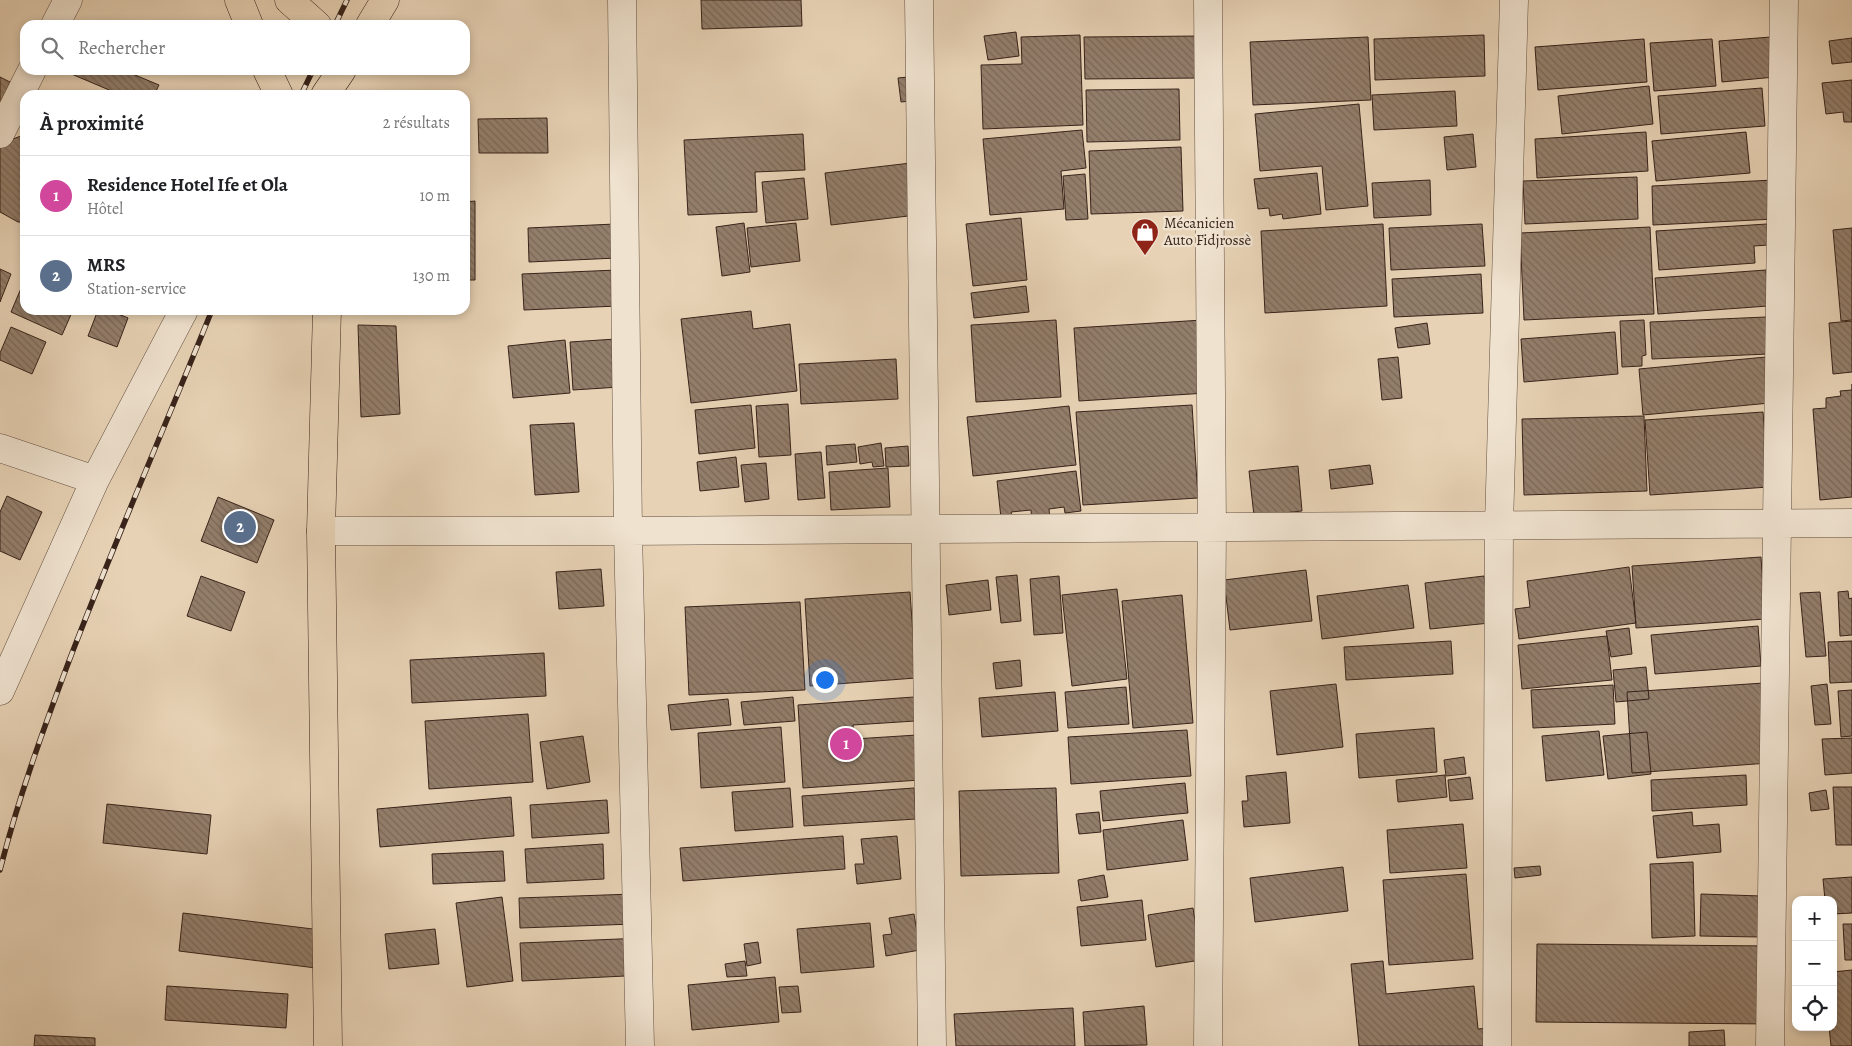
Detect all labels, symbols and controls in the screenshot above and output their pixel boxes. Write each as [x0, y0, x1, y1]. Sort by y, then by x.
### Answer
search box [20, 20, 470, 75]
icon: search [38, 34, 66, 62]
text: Rechercher [78, 35, 165, 61]
text: À proximité [40, 109, 144, 137]
text: 2 résultats [383, 112, 450, 134]
text: Residence Hotel Ife et Ola [87, 172, 288, 198]
text: 1 [53, 185, 59, 207]
text: 10 m [420, 185, 450, 207]
text: Hôtel [87, 198, 123, 220]
place label: Mécanicien Auto Fidjrossè [1163, 213, 1252, 250]
shop icon: Mécanicien Auto Fidjrossè [1130, 217, 1160, 256]
text: MRS [87, 252, 125, 278]
text: 2 [52, 265, 60, 287]
text: 130 m [413, 265, 450, 287]
text: Station-service [87, 278, 186, 300]
pin: 2 [224, 508, 256, 546]
your location [812, 667, 838, 693]
pin: 1 [830, 725, 862, 763]
map controls [1792, 896, 1837, 1031]
button: + [1792, 896, 1837, 941]
button: − [1792, 941, 1837, 986]
button: locate [1792, 986, 1837, 1031]

